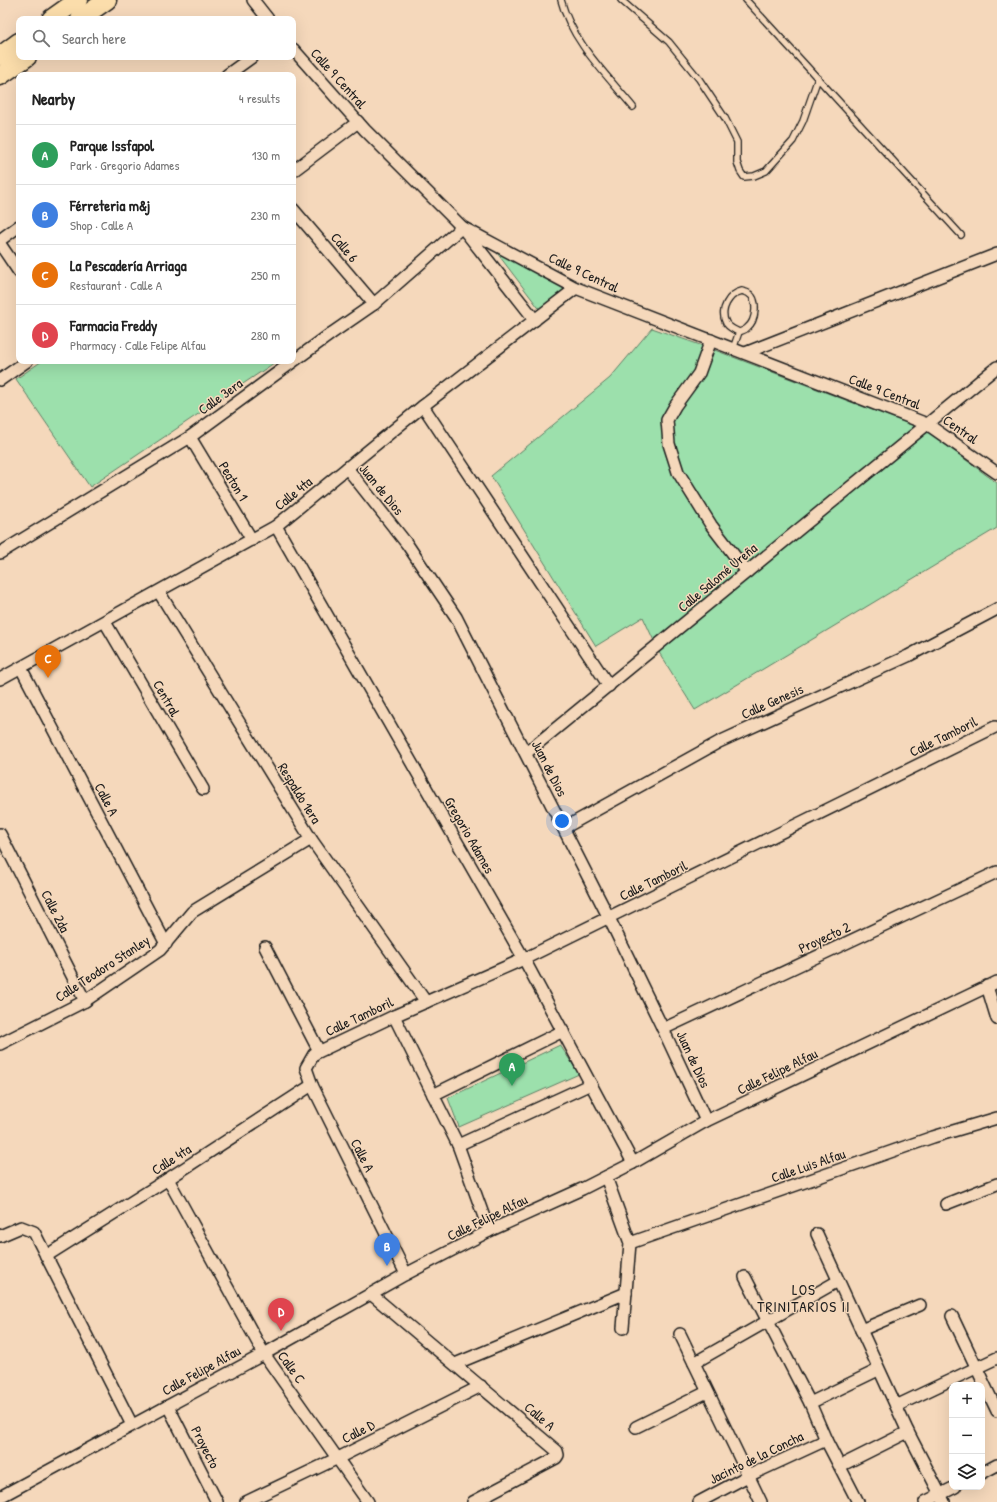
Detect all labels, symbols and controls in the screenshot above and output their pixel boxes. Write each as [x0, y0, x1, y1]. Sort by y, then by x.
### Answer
search box [16, 16, 296, 60]
icon: search [30, 27, 52, 49]
text: Search here [62, 28, 126, 49]
street label: Calle 9 Central [307, 44, 371, 113]
text: Nearby [32, 87, 75, 110]
text: 4 results [239, 89, 280, 107]
text: Parque Issfapol [70, 135, 154, 156]
text: A [42, 146, 48, 164]
text: 130 m [252, 146, 280, 164]
text: Park · Gregorio Adames [70, 156, 179, 174]
text: Férreteria m&j [70, 195, 150, 216]
text: B [42, 206, 48, 224]
text: 230 m [250, 206, 280, 224]
text: Shop · Calle A [70, 216, 133, 234]
street label: Calle 6 [327, 228, 363, 266]
street label: Calle 9 Central [546, 247, 622, 297]
text: La Pescadería Arriaga [70, 255, 187, 276]
text: C [41, 266, 49, 284]
text: 250 m [251, 266, 280, 284]
text: Restaurant · Calle A [70, 276, 162, 294]
text: Farmacia Freddy [70, 315, 157, 336]
text: D [42, 326, 48, 344]
text: 280 m [251, 326, 280, 344]
text: Pharmacy · Calle Felipe Alfau [70, 336, 206, 354]
street label: Calle 9 Central [846, 369, 924, 413]
street label: Calle 3era [194, 373, 247, 419]
street label: Central [940, 410, 983, 448]
street label: Peaton 1 [215, 458, 253, 504]
street label: Juan de Dios [355, 459, 409, 519]
street label: Calle 4ta [270, 472, 316, 514]
street label: Calle Salomé Ureña [673, 538, 761, 616]
pin: C [35, 645, 61, 678]
street label: Central [149, 676, 185, 720]
street label: Calle Genesis [738, 679, 806, 723]
street label: Calle Tamboril [906, 711, 980, 761]
street label: Juan de Dios [528, 737, 572, 799]
street label: Respaldo 1era [273, 759, 326, 828]
street label: Calle A [90, 779, 124, 819]
street label: Gregorio Adames [440, 793, 500, 877]
your location [552, 811, 572, 831]
street label: Calle Tamboril [616, 855, 690, 905]
street label: Calle 2da [37, 886, 75, 936]
street label: Proyecto 2 [795, 917, 854, 958]
street label: Calle Teodoro Stanley [51, 930, 154, 1007]
street label: Calle Tamboril [322, 992, 396, 1040]
street label: Juan de Dios [673, 1027, 715, 1091]
street label: Calle Felipe Alfau [734, 1043, 821, 1100]
pin: A [499, 1053, 525, 1086]
street label: Calle A [347, 1135, 379, 1175]
street label: Calle 4ta [148, 1139, 195, 1179]
street label: Calle Luis Alfau [768, 1143, 848, 1187]
street label: Calle Felipe Alfau [444, 1189, 531, 1246]
pin: B [374, 1233, 400, 1266]
district label: LOS TRINITARIOS II [757, 1279, 851, 1317]
pin: D [268, 1298, 294, 1331]
street label: Calle Felipe Alfau [158, 1340, 245, 1400]
street label: Calle C [274, 1347, 310, 1387]
map controls [949, 1382, 985, 1490]
button: + [949, 1382, 985, 1418]
street label: Calle A [521, 1397, 559, 1435]
street label: Calle D [338, 1415, 378, 1447]
button: − [949, 1418, 985, 1454]
street label: Proyecto [186, 1423, 225, 1472]
street label: Jacinto de la Concha [706, 1426, 807, 1488]
button: layers [949, 1454, 985, 1490]

